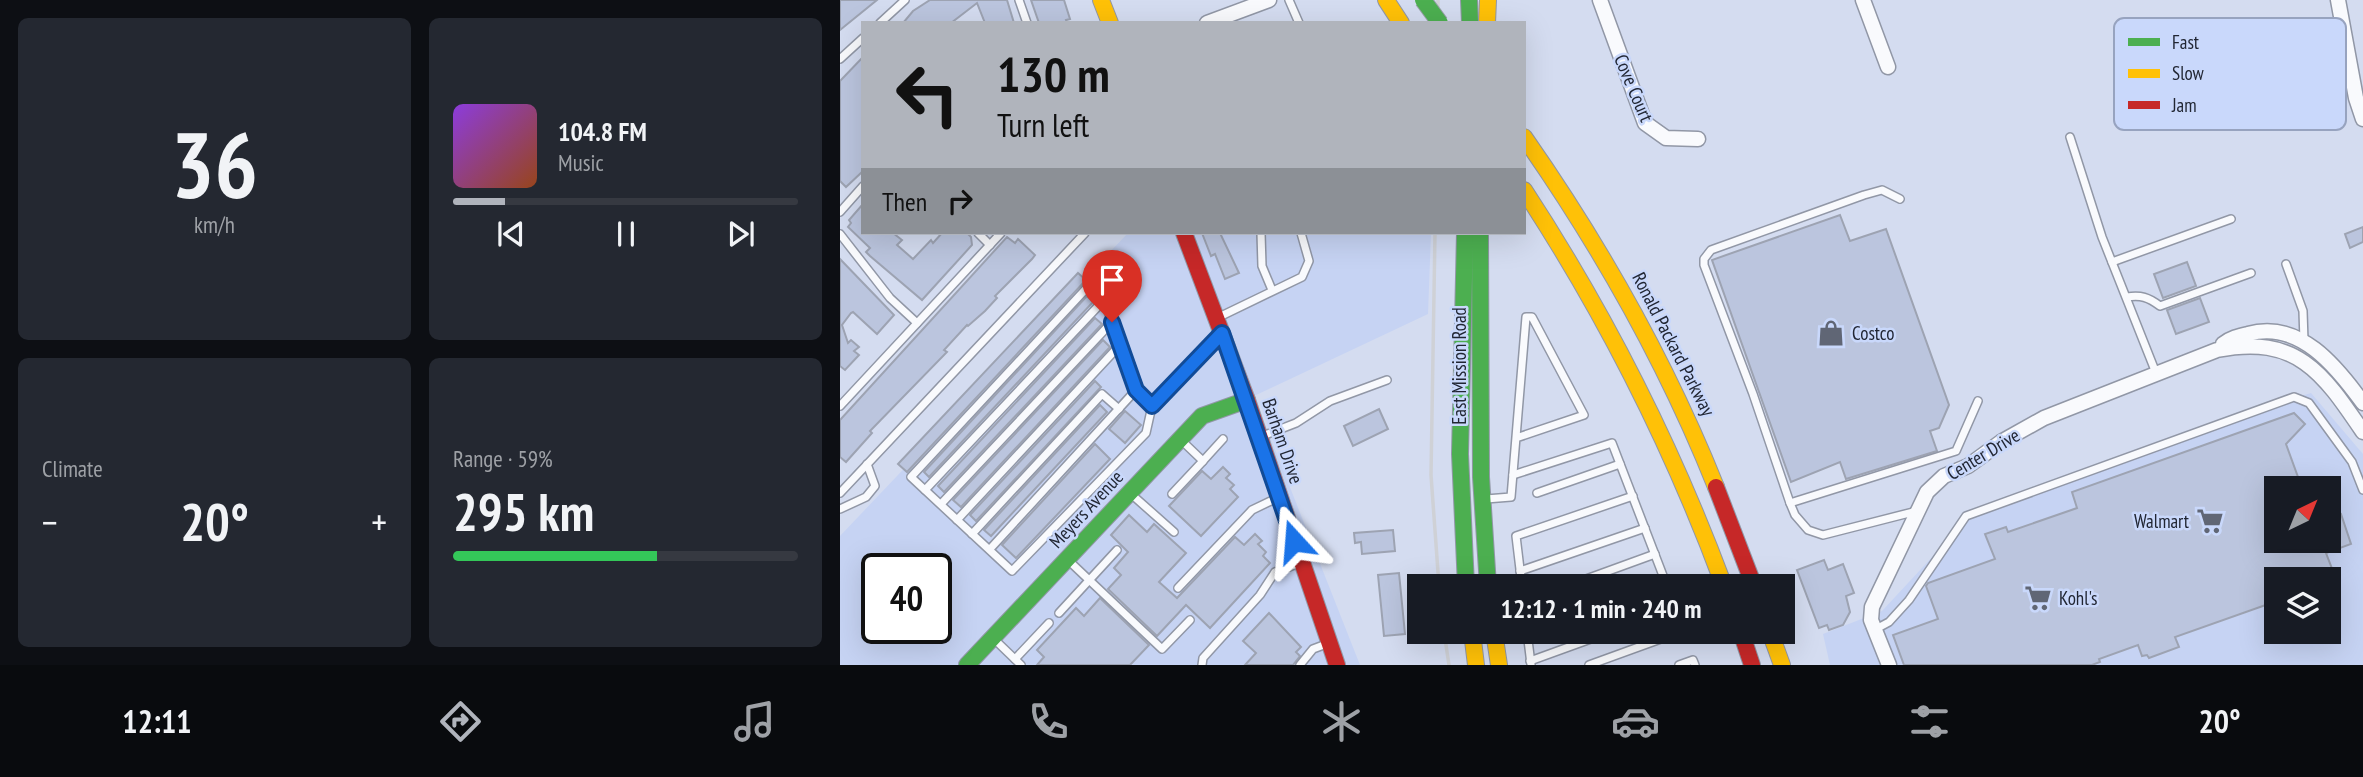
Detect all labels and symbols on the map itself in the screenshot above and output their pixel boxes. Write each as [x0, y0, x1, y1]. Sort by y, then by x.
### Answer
legend [2114, 18, 2346, 130]
text: Fast [2172, 30, 2200, 54]
street label: Cove Court [1609, 51, 1659, 126]
text: Slow [2172, 61, 2205, 85]
text: Jam [2171, 93, 2197, 117]
pin [1082, 250, 1142, 322]
street label: Ronald Packard Parkway [1627, 268, 1721, 421]
street label: East Mission Road [1447, 307, 1471, 425]
shop icon: Costco [1816, 318, 1846, 348]
place label: Costco [1852, 321, 1895, 345]
street label: Barham Drive [1257, 395, 1309, 487]
street label: Center Drive [1942, 423, 2024, 485]
street label: Meyers Avenue [1044, 465, 1128, 553]
north arrow [2264, 476, 2342, 553]
position arrow [1257, 504, 1331, 578]
supermarket icon: Walmart [2195, 506, 2225, 536]
place label: Walmart [2134, 509, 2190, 533]
speed limit sign: 40 [861, 553, 952, 644]
supermarket icon: Kohl's [2023, 583, 2053, 613]
place label: Kohl's [2059, 586, 2098, 610]

